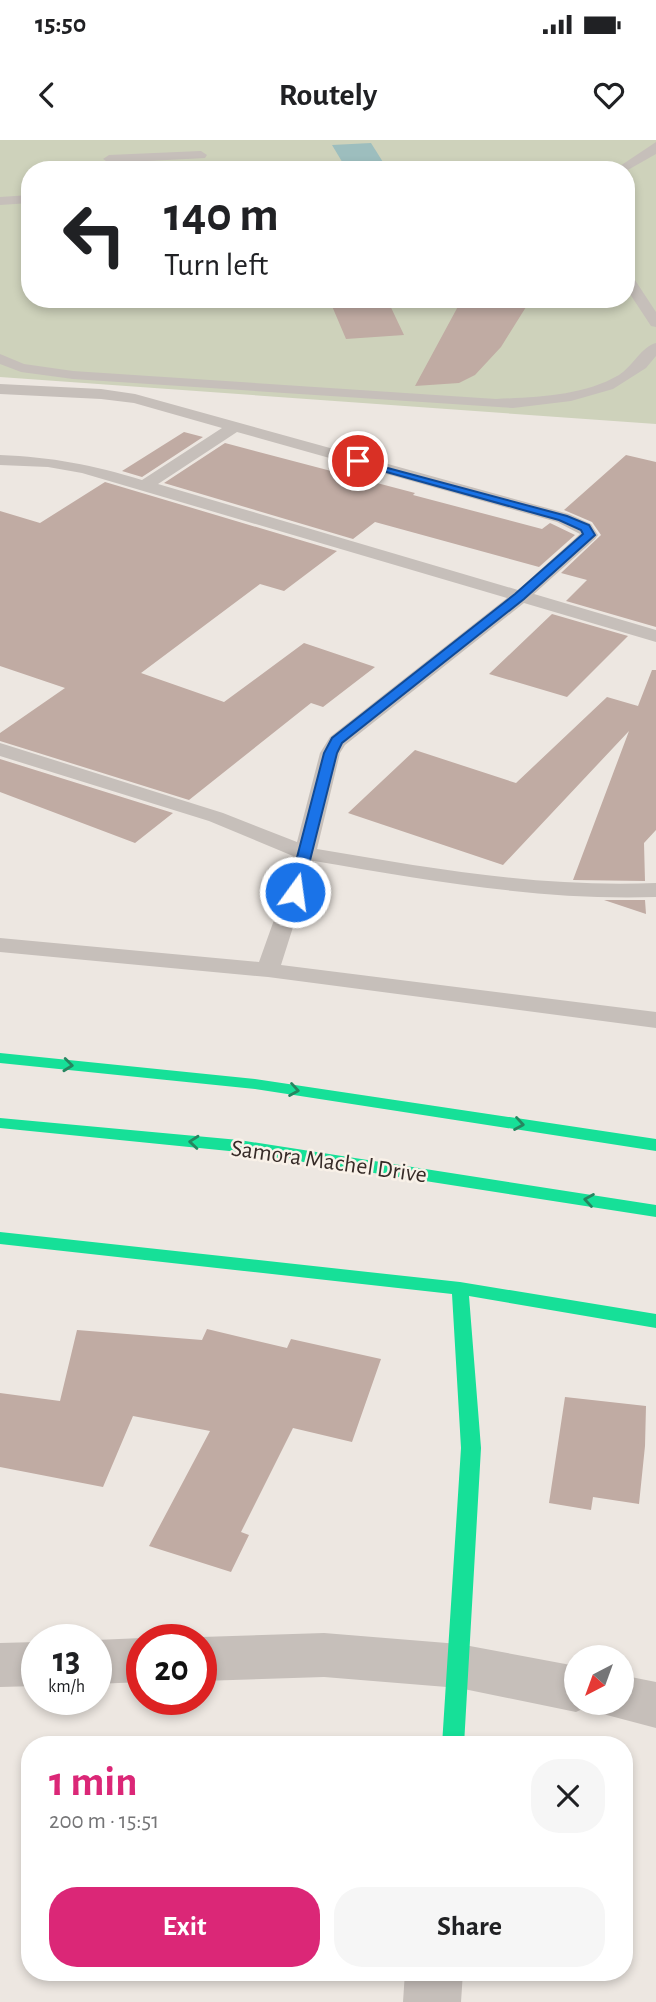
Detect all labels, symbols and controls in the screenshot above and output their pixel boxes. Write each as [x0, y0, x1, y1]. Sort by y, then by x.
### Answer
text: 15:50 [35, 11, 86, 37]
icon: back [28, 76, 66, 114]
icon: heart [590, 76, 628, 114]
text: Routely [279, 79, 377, 111]
icon: left [49, 189, 140, 280]
text: 140 m [164, 191, 279, 240]
text: Turn left [164, 249, 268, 281]
pin [328, 431, 388, 491]
icon: arrive [339, 442, 377, 480]
position arrow [258, 855, 332, 929]
one-way arrow [63, 1057, 74, 1072]
one-way arrow [288, 1082, 300, 1097]
one-way arrow [513, 1116, 525, 1131]
one-way arrow [188, 1135, 199, 1150]
street label: Samora Machel Drive [229, 1136, 428, 1188]
one-way arrow [583, 1193, 594, 1208]
speed limit sign: 20 [126, 1624, 217, 1715]
text: 13 [53, 1643, 80, 1678]
north arrow [564, 1645, 634, 1715]
map controls [564, 1645, 634, 1715]
text: km/h [48, 1678, 85, 1696]
button: close [531, 1759, 605, 1833]
text: 1 min [49, 1761, 138, 1803]
text: 200 m · 15:51 [49, 1810, 159, 1833]
button: Exit [49, 1887, 320, 1967]
button: Share [334, 1887, 605, 1967]

